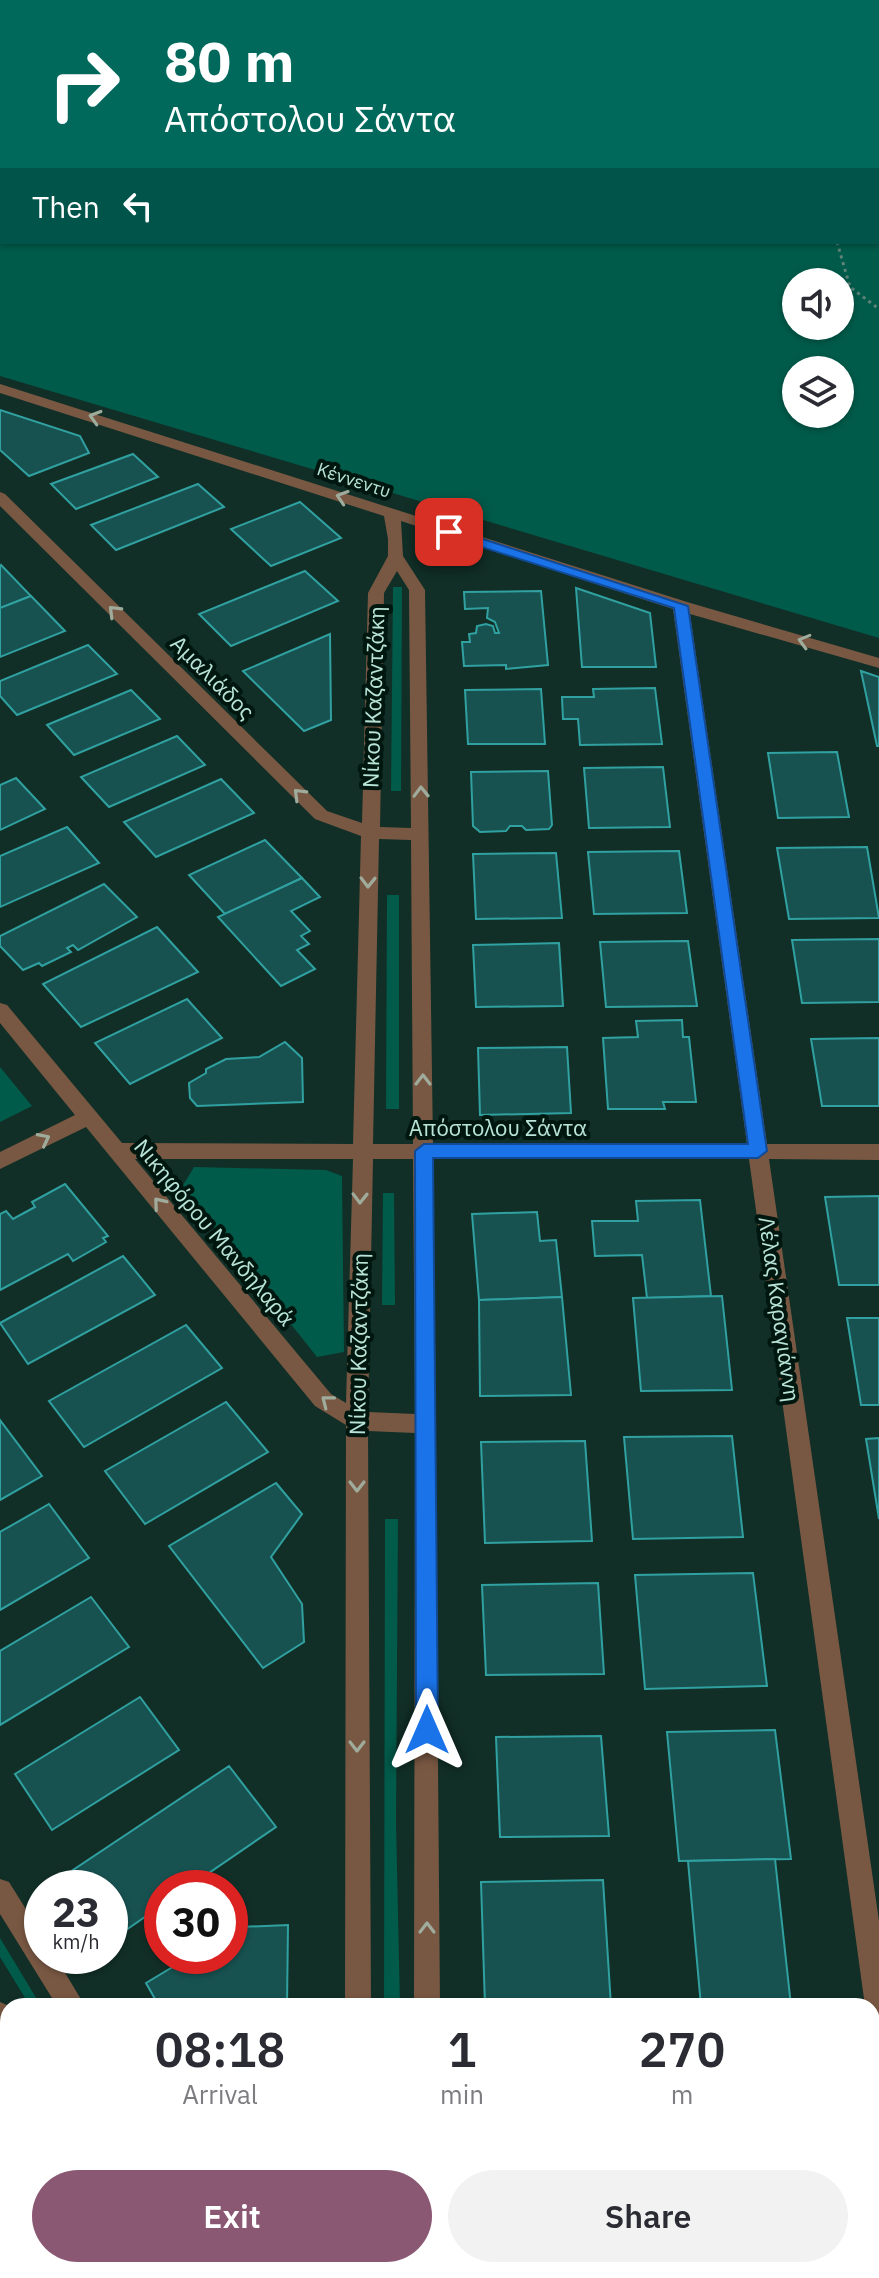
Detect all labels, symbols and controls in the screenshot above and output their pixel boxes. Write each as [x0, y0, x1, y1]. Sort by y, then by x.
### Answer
text: 80 m [164, 25, 294, 97]
icon: right [32, 32, 136, 136]
text: Απόστολου Σάντα [164, 95, 456, 142]
icon: left [116, 184, 160, 228]
text: Then [32, 187, 100, 226]
map controls [782, 268, 854, 428]
button: sound [782, 268, 854, 340]
button: layers [782, 356, 854, 428]
one-way arrow [88, 410, 102, 426]
street label: Κέννεντυ [314, 457, 394, 503]
one-way arrow [336, 491, 350, 507]
pin [415, 498, 483, 566]
icon: arrive [427, 510, 471, 554]
one-way arrow [109, 606, 124, 620]
street label: Νίκου Καζαντζάκη [355, 606, 391, 788]
street label: Αμαλιάδος [165, 629, 261, 725]
one-way arrow [798, 634, 812, 651]
one-way arrow [412, 785, 429, 798]
one-way arrow [294, 788, 308, 803]
one-way arrow [359, 876, 376, 889]
one-way arrow [415, 1073, 432, 1086]
street label: Απόστολου Σάντα [409, 1113, 587, 1142]
street label: Νικηφόρου Μανδηλαρά [128, 1132, 302, 1332]
one-way arrow [36, 1133, 51, 1149]
one-way arrow [352, 1192, 369, 1205]
one-way arrow [155, 1197, 169, 1212]
street label: Λέλας Καραγιάννη [753, 1214, 807, 1404]
street label: Νίκου Καζαντζάκη [342, 1253, 374, 1435]
one-way arrow [322, 1396, 336, 1411]
one-way arrow [348, 1480, 366, 1493]
position arrow [385, 1688, 469, 1772]
one-way arrow [348, 1740, 366, 1753]
speed limit sign: 30 [144, 1870, 248, 1974]
text: 23 [52, 1886, 100, 1938]
one-way arrow [418, 1921, 436, 1934]
text: km/h [52, 1928, 100, 1955]
text: 08:18 [155, 2018, 285, 2080]
text: 1 [448, 2018, 476, 2080]
text: 270 [639, 2018, 725, 2080]
text: Arrival [182, 2077, 258, 2111]
text: min [440, 2077, 484, 2111]
text: m [671, 2077, 693, 2111]
button: Exit [32, 2170, 432, 2262]
button: Share [448, 2170, 848, 2262]

